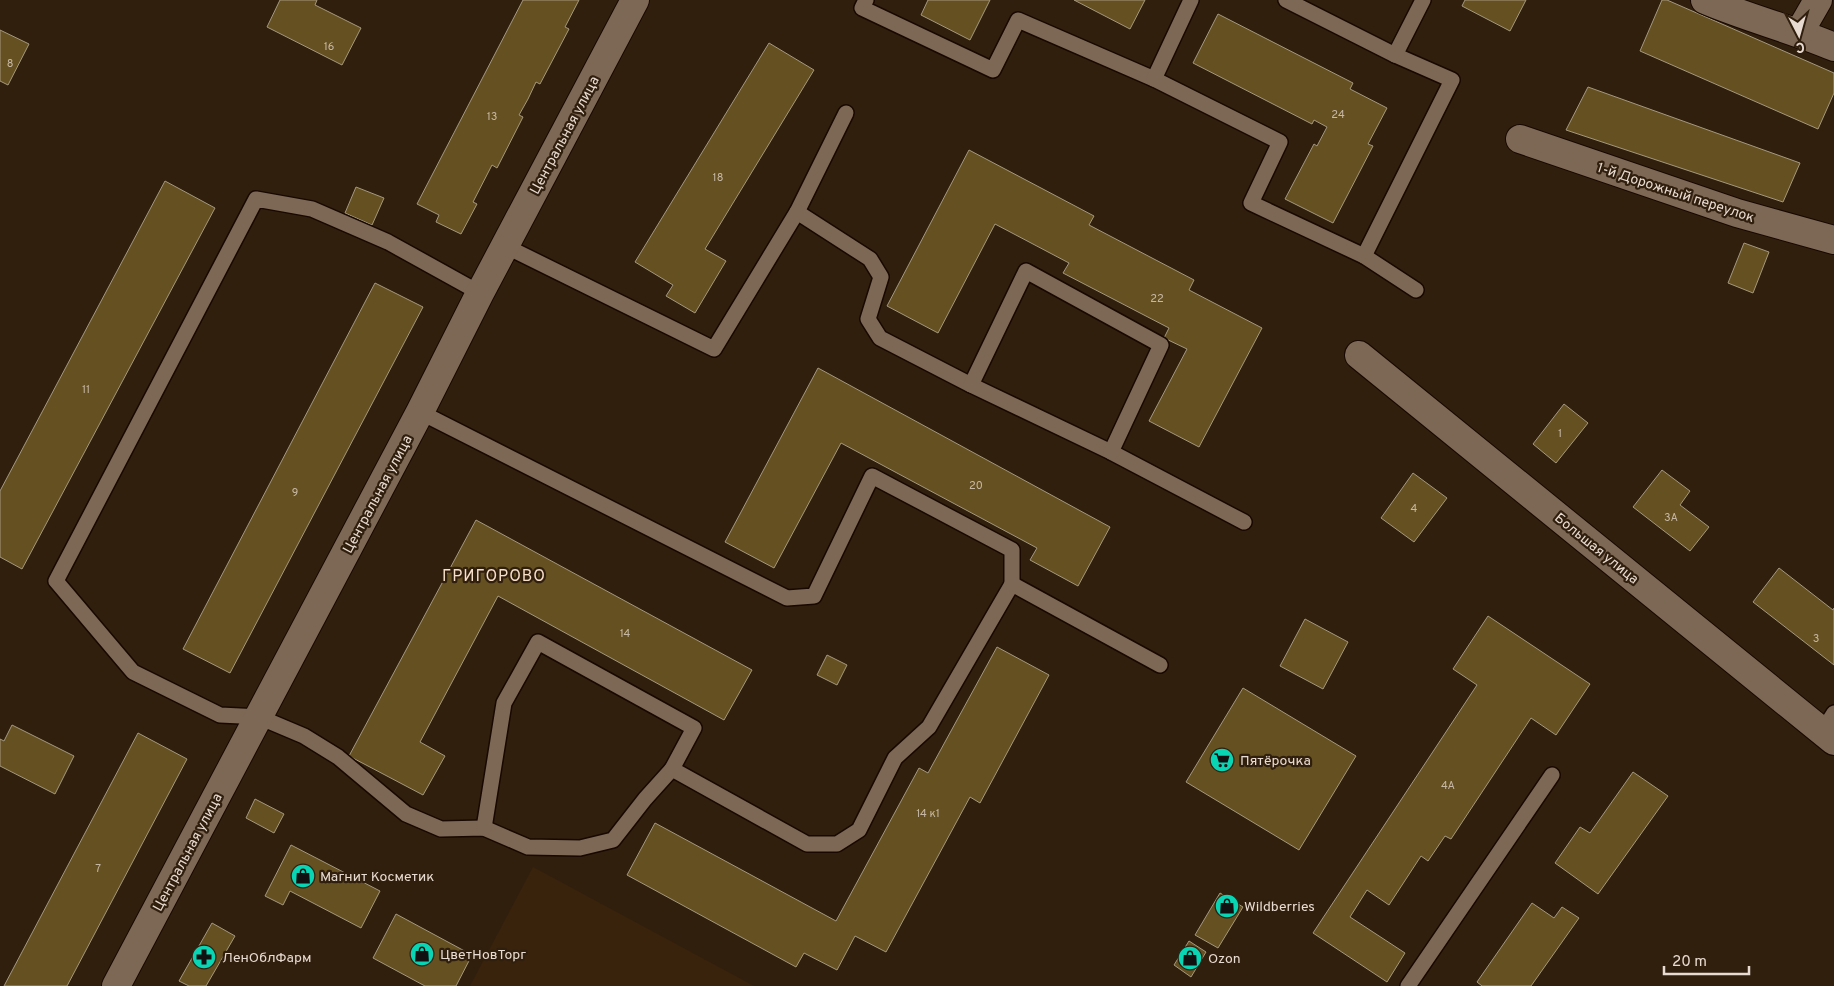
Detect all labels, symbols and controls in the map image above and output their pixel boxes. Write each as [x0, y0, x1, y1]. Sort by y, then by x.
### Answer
north arrow [1774, 10, 1824, 60]
text: С [1795, 38, 1806, 55]
house number: 16 [324, 40, 334, 54]
house number: 8 [7, 57, 13, 71]
street label: Центральная улица [527, 74, 604, 198]
house number: 24 [1331, 108, 1345, 122]
house number: 13 [487, 110, 497, 124]
street label: 1-й Дорожный переулок [1595, 160, 1756, 227]
house number: 18 [713, 171, 723, 185]
house number: 22 [1150, 292, 1164, 306]
house number: 11 [82, 383, 90, 397]
house number: 1 [1558, 427, 1562, 441]
street label: Центральная улица [340, 433, 417, 557]
house number: 20 [969, 479, 983, 493]
house number: 9 [292, 486, 298, 500]
house number: 4 [1411, 502, 1418, 516]
street label: Большая улица [1551, 510, 1642, 588]
house number: 3А [1664, 511, 1678, 525]
district label: ГРИГОРОВО [442, 567, 546, 587]
house number: 14 [620, 627, 631, 641]
house number: 3 [1813, 632, 1819, 646]
supermarket icon: Пятёрочка [1209, 747, 1235, 773]
place label: Пятёрочка [1240, 753, 1311, 770]
house number: 4А [1441, 779, 1455, 793]
street label: Центральная улица [150, 791, 227, 915]
house number: 14 к1 [916, 807, 940, 821]
house number: 7 [95, 862, 101, 876]
shop icon: Магнит Косметик [290, 863, 316, 889]
place label: Магнит Косметик [320, 869, 434, 886]
shop icon: Wildberries [1214, 893, 1240, 919]
place label: Wildberries [1244, 899, 1315, 916]
shop icon: ЦветНовТорг [409, 941, 435, 967]
pharmacy icon: ЛенОблФарм [191, 944, 217, 970]
scale bar [1664, 944, 1749, 976]
shop icon: Ozon [1177, 945, 1203, 971]
place label: ЦветНовТорг [440, 947, 526, 964]
place label: ЛенОблФарм [222, 950, 311, 967]
place label: Ozon [1208, 951, 1241, 968]
text: 20 m [1672, 953, 1707, 972]

